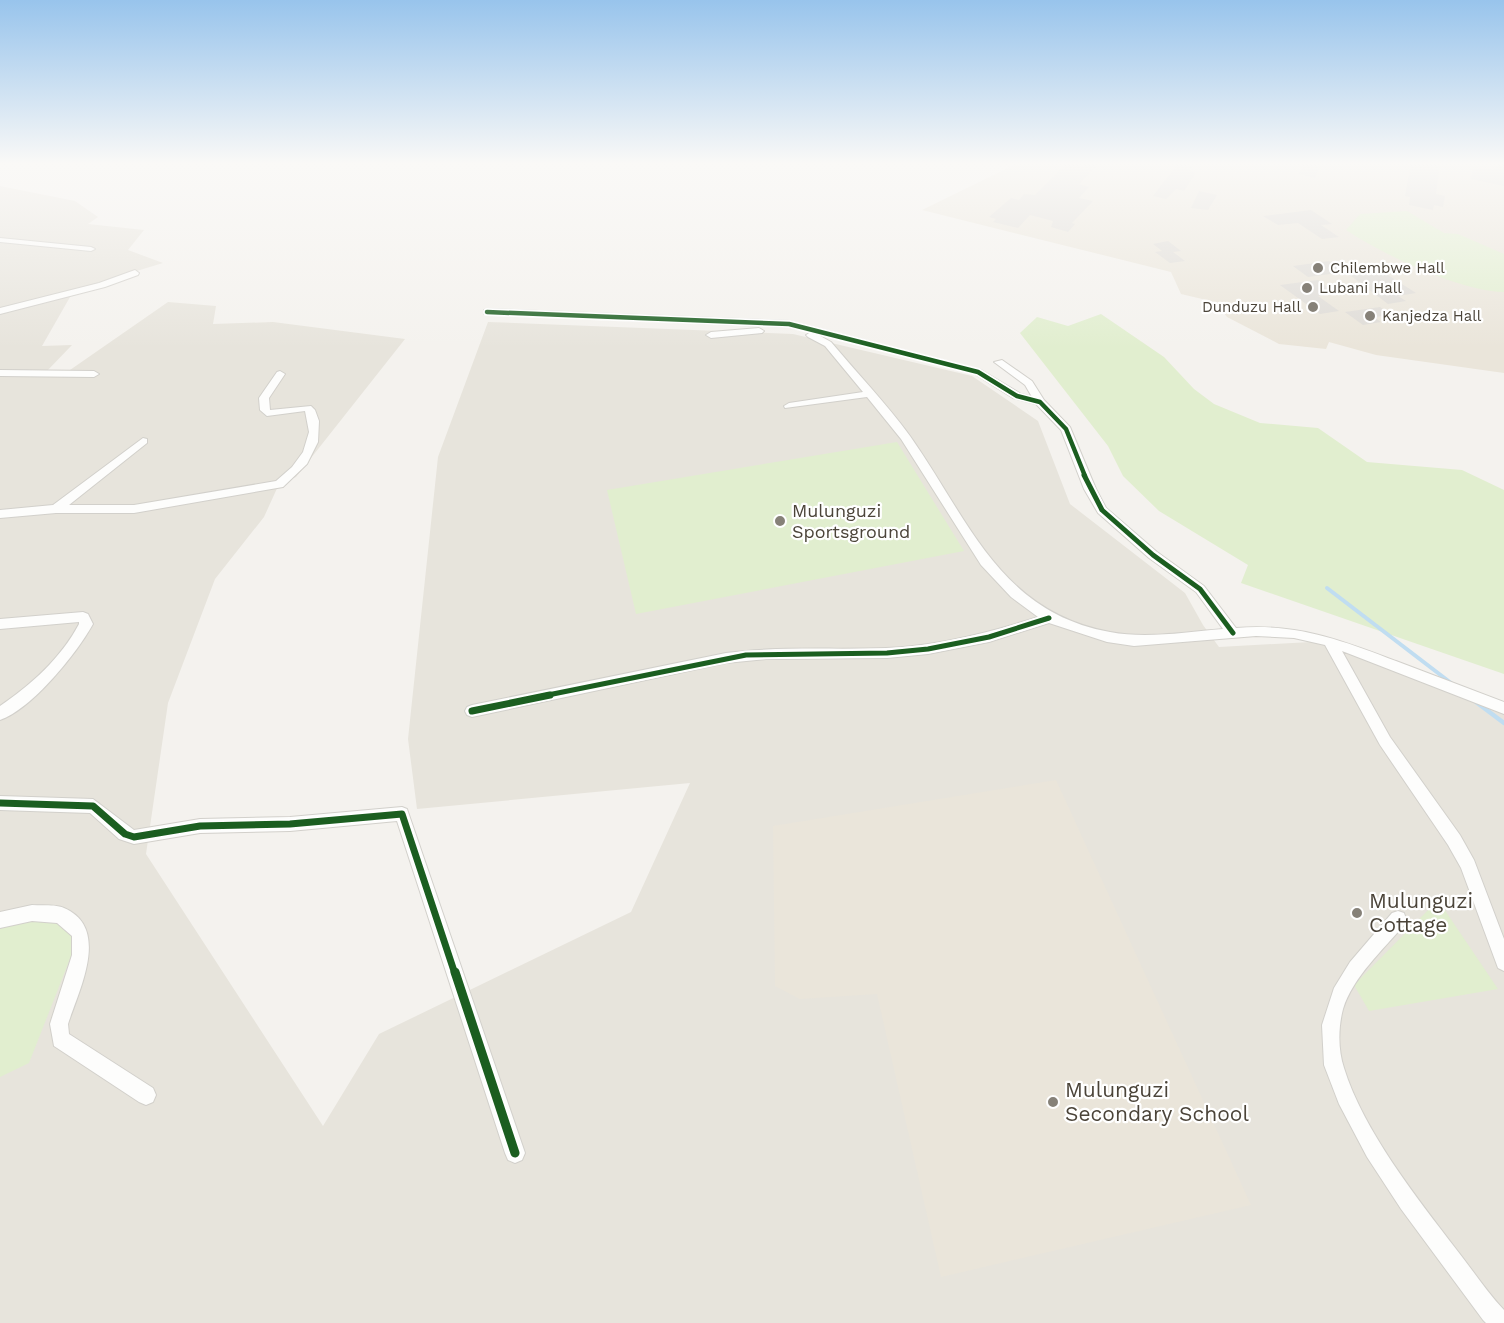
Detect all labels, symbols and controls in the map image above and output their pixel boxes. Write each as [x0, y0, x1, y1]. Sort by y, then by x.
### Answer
place label: Chilembwe Hall [1330, 259, 1445, 277]
marker: Chilembwe Hall [1311, 261, 1325, 275]
place label: Lubani Hall [1319, 279, 1402, 297]
marker: Lubani Hall [1300, 281, 1314, 295]
place label: Dunduzu Hall [1202, 298, 1301, 316]
marker: Dunduzu Hall [1306, 300, 1320, 314]
place label: Kanjedza Hall [1382, 307, 1482, 325]
marker: Kanjedza Hall [1363, 309, 1377, 323]
place label: Mulunguzi Sportsground [792, 500, 910, 542]
marker: Mulunguzi Sportsground [773, 514, 787, 528]
place label: Mulunguzi Cottage [1369, 888, 1473, 937]
marker: Mulunguzi Cottage [1350, 906, 1364, 920]
place label: Mulunguzi Secondary School [1065, 1077, 1249, 1126]
marker: Mulunguzi Secondary School [1046, 1095, 1060, 1109]

